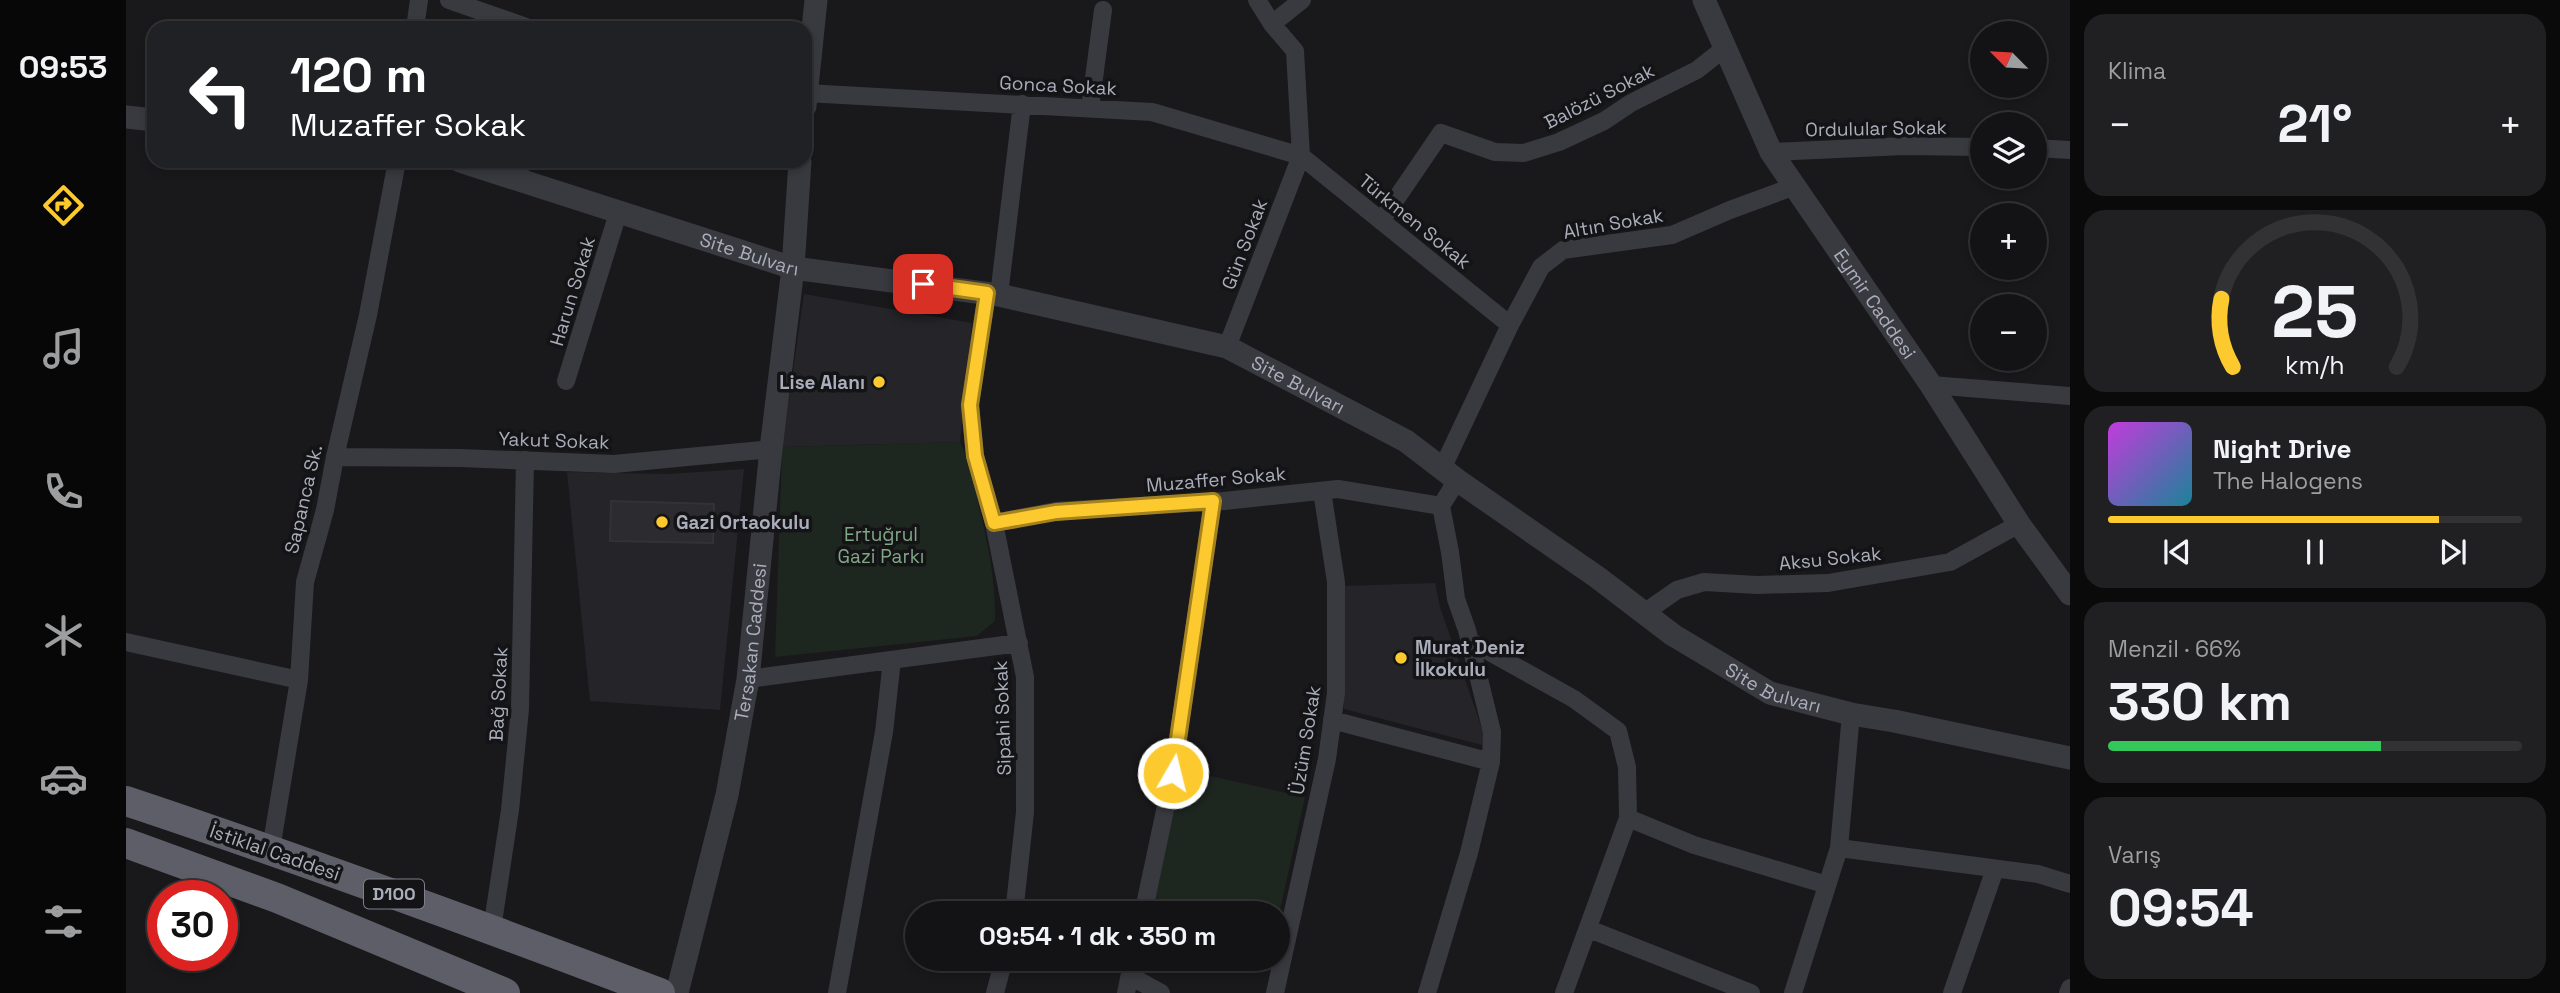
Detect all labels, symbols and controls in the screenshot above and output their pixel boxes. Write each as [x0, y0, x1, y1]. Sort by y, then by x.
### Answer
north arrow [1970, 21, 2048, 98]
map controls [1970, 21, 2047, 371]
text: 120 m [290, 44, 427, 106]
text: 09:53 [19, 47, 107, 87]
icon: left [175, 49, 266, 140]
text: Klima [2108, 56, 2166, 86]
street label: Balözü Sokak [1540, 58, 1659, 135]
street label: Gonca Sokak [999, 70, 1117, 101]
text: 21° [2278, 91, 2352, 157]
text: − [2108, 101, 2132, 149]
text: + [2498, 101, 2522, 149]
text: Muzaffer Sokak [290, 105, 526, 145]
button: layers [1970, 112, 2047, 189]
street label: Ordulular Sokak [1805, 115, 1947, 142]
street label: Türkmen Sokak [1353, 168, 1476, 274]
icon: directions [39, 181, 88, 230]
street label: Gün Sokak [1216, 195, 1273, 293]
street label: Altın Sokak [1561, 202, 1665, 245]
button: + [1970, 203, 2047, 280]
street label: Site Bulvarı [697, 227, 800, 282]
street label: Harun Sokak [544, 233, 601, 349]
street label: Eymir Caddesi [1828, 244, 1921, 364]
pin [893, 254, 953, 314]
icon: arrive [904, 265, 942, 303]
text: 25 [2272, 265, 2358, 358]
button: − [1970, 294, 2047, 371]
icon: music [39, 324, 88, 373]
text: km/h [2285, 349, 2345, 381]
street label: Site Bulvarı [1247, 350, 1349, 420]
place label: Lise Alanı [779, 370, 865, 395]
marker: Lise Alanı [871, 374, 887, 390]
street label: Yakut Sokak [498, 426, 610, 455]
text: Night Drive [2213, 432, 2351, 466]
street label: Sapanca Sk. [279, 442, 328, 556]
street label: Muzaffer Sokak [1145, 461, 1287, 498]
text: The Halogens [2213, 466, 2363, 496]
icon: phone [39, 467, 88, 516]
place label: Gazi Ortaokulu [676, 510, 810, 535]
marker: Gazi Ortaokulu [654, 514, 670, 530]
park label: Ertuğrul Gazi Parkı [837, 522, 925, 569]
icon: previous [2158, 533, 2196, 571]
icon: pause [2296, 533, 2334, 571]
icon: next [2434, 533, 2472, 571]
street label: Aksu Sokak [1778, 541, 1883, 576]
street label: Tersakan Caddesi [729, 562, 773, 723]
icon: climate [39, 611, 88, 660]
text: Menzil · 66% [2108, 634, 2241, 664]
place label: Murat Deniz İlkokulu [1415, 635, 1525, 682]
street label: Bağ Sokak [484, 646, 513, 742]
marker: Murat Deniz İlkokulu [1393, 650, 1409, 666]
street label: Site Bulvarı [1720, 657, 1824, 719]
street label: Sipahi Sokak [988, 660, 1017, 776]
text: 330 km [2108, 669, 2292, 735]
street label: Üzüm Sokak [1285, 684, 1326, 796]
position arrow [1136, 736, 1210, 810]
icon: car [39, 754, 88, 803]
street label: İstiklal Caddesi [206, 818, 343, 886]
text: Varış [2108, 840, 2161, 870]
text: 09:54 [2108, 875, 2254, 941]
speed limit sign: 30 [147, 880, 238, 971]
road number: D100 [364, 880, 424, 908]
icon: filters [39, 897, 88, 946]
text: 09:54 · 1 dk · 350 m [979, 919, 1216, 953]

